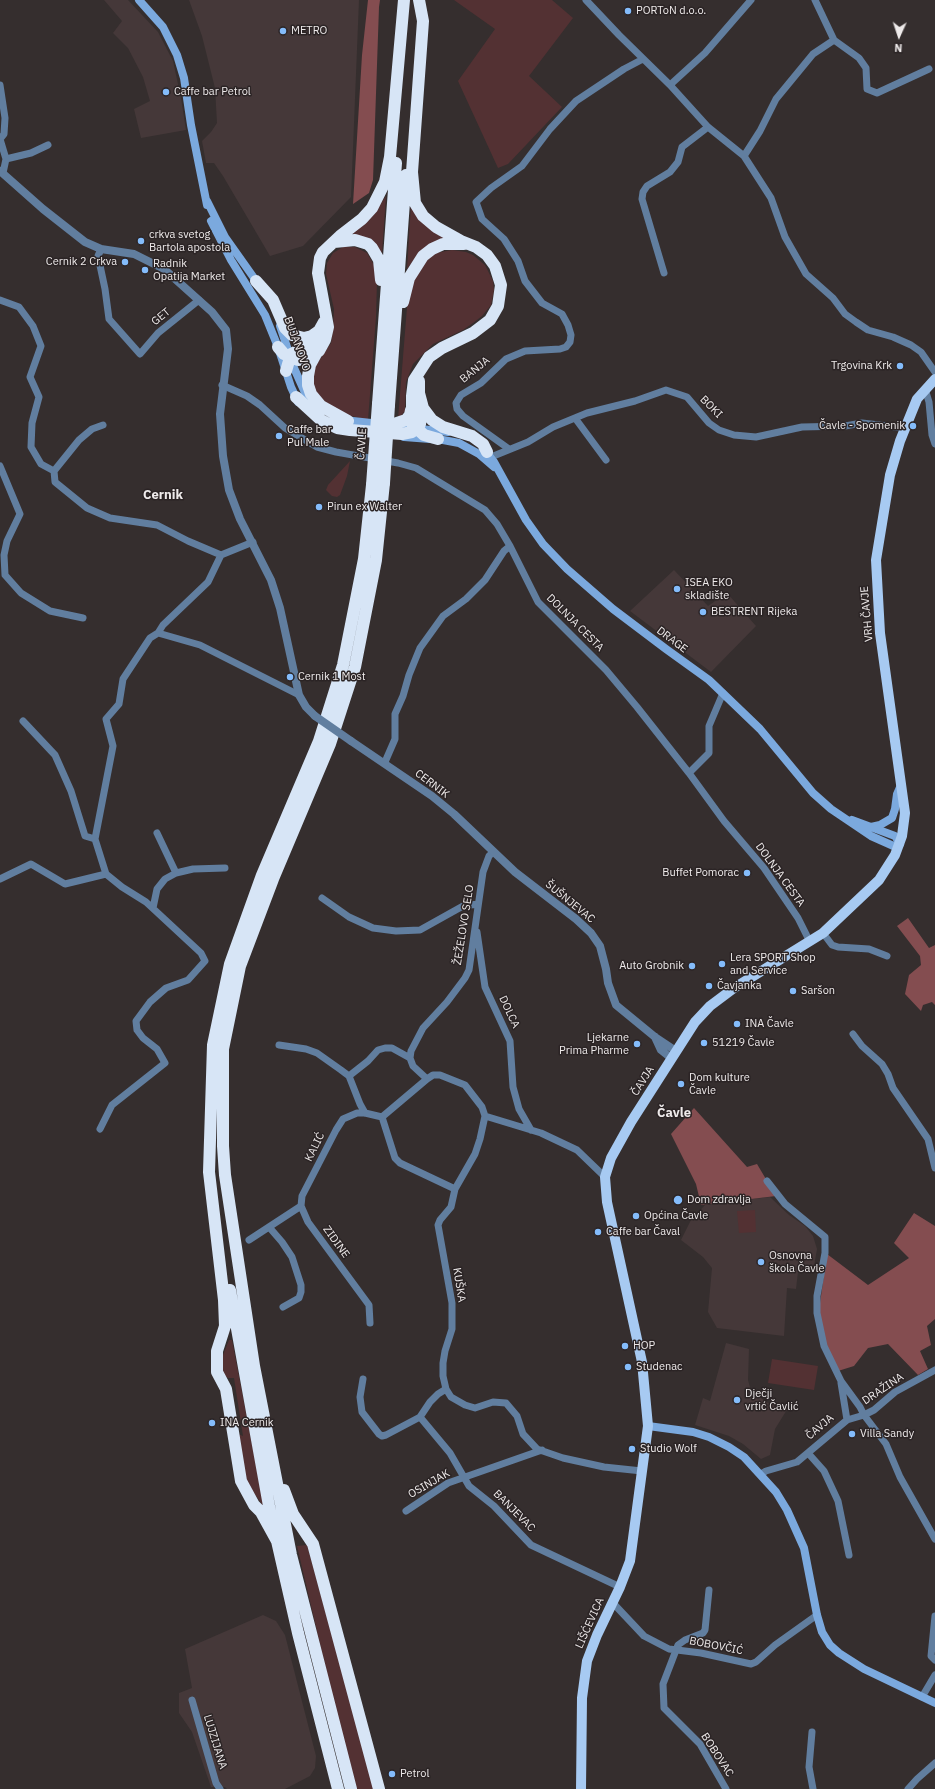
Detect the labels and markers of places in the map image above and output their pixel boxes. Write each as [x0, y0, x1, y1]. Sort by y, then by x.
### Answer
place label: PORToN d.o.o. [636, 4, 706, 18]
marker: PORToN d.o.o. [623, 6, 633, 16]
place label: METRO [291, 24, 327, 38]
marker: METRO [278, 26, 288, 36]
place label: Caffe bar Petrol [174, 85, 251, 99]
marker: Caffe bar Petrol [161, 87, 171, 97]
place label: crkva svetog Bartola apostola [149, 228, 230, 254]
marker: crkva svetog Bartola apostola [136, 236, 146, 246]
place label: Cernik 2 Crkva [46, 255, 117, 269]
marker: Cernik 2 Crkva [120, 257, 130, 267]
place label: Radnik Opatija Market [153, 257, 225, 283]
marker: Radnik Opatija Market [140, 265, 150, 275]
place label: Trgovina Krk [831, 359, 892, 373]
marker: Trgovina Krk [895, 361, 905, 371]
place label: Čavle - Spomenik [819, 419, 905, 433]
marker: Čavle - Spomenik [908, 421, 918, 431]
place label: Caffe bar Pul Male [287, 423, 332, 449]
marker: Caffe bar Pul Male [274, 431, 284, 441]
place label: Pirun ex Walter [327, 500, 402, 514]
marker: Pirun ex Walter [314, 502, 324, 512]
place label: ISEA EKO skladište [685, 576, 733, 602]
marker: ISEA EKO skladište [672, 584, 682, 594]
place label: BESTRENT Rijeka [711, 605, 797, 619]
marker: BESTRENT Rijeka [698, 607, 708, 617]
place label: Cernik 1 Most [298, 670, 366, 684]
marker: Cernik 1 Most [285, 672, 295, 682]
place label: Buffet Pomorac [662, 866, 739, 880]
marker: Buffet Pomorac [742, 868, 752, 878]
place label: Lera SPORT Shop and Service [730, 951, 816, 977]
place label: Auto Grobnik [619, 959, 684, 973]
marker: Lera SPORT Shop and Service [717, 959, 727, 969]
marker: Auto Grobnik [687, 961, 697, 971]
place label: Čavjanka [717, 979, 762, 993]
marker: Čavjanka [704, 981, 714, 991]
place label: Saršon [801, 984, 835, 998]
marker: Saršon [788, 986, 798, 996]
place label: INA Čavle [745, 1017, 794, 1031]
marker: INA Čavle [732, 1019, 742, 1029]
place label: Ljekarne Prima Pharme [559, 1031, 629, 1057]
place label: 51219 Čavle [712, 1036, 775, 1050]
marker: 51219 Čavle [699, 1038, 709, 1048]
marker: Ljekarne Prima Pharme [632, 1039, 642, 1049]
place label: Dom kulture Čavle [689, 1071, 750, 1097]
marker: Dom kulture Čavle [676, 1079, 686, 1089]
place label: Dom zdravlja [687, 1193, 751, 1207]
marker: Dom zdravlja [672, 1194, 684, 1206]
place label: Općina Čavle [644, 1209, 708, 1223]
marker: Općina Čavle [631, 1211, 641, 1221]
place label: Caffe bar Čaval [606, 1225, 680, 1239]
marker: Caffe bar Čaval [593, 1227, 603, 1237]
place label: Osnovna škola Čavle [769, 1249, 825, 1275]
marker: Osnovna škola Čavle [756, 1257, 766, 1267]
place label: HOP [633, 1339, 655, 1353]
marker: HOP [620, 1341, 630, 1351]
place label: Studenac [636, 1360, 683, 1374]
marker: Studenac [623, 1362, 633, 1372]
place label: Dječji vrtić Čavlić [745, 1387, 799, 1413]
marker: Dječji vrtić Čavlić [732, 1395, 742, 1405]
place label: INA Cernik [220, 1416, 274, 1430]
marker: INA Cernik [207, 1418, 217, 1428]
place label: Villa Sandy [860, 1427, 914, 1441]
marker: Villa Sandy [847, 1429, 857, 1439]
place label: Studio Wolf [640, 1442, 697, 1456]
marker: Studio Wolf [627, 1444, 637, 1454]
place label: Petrol [400, 1767, 429, 1781]
marker: Petrol [387, 1769, 397, 1779]

